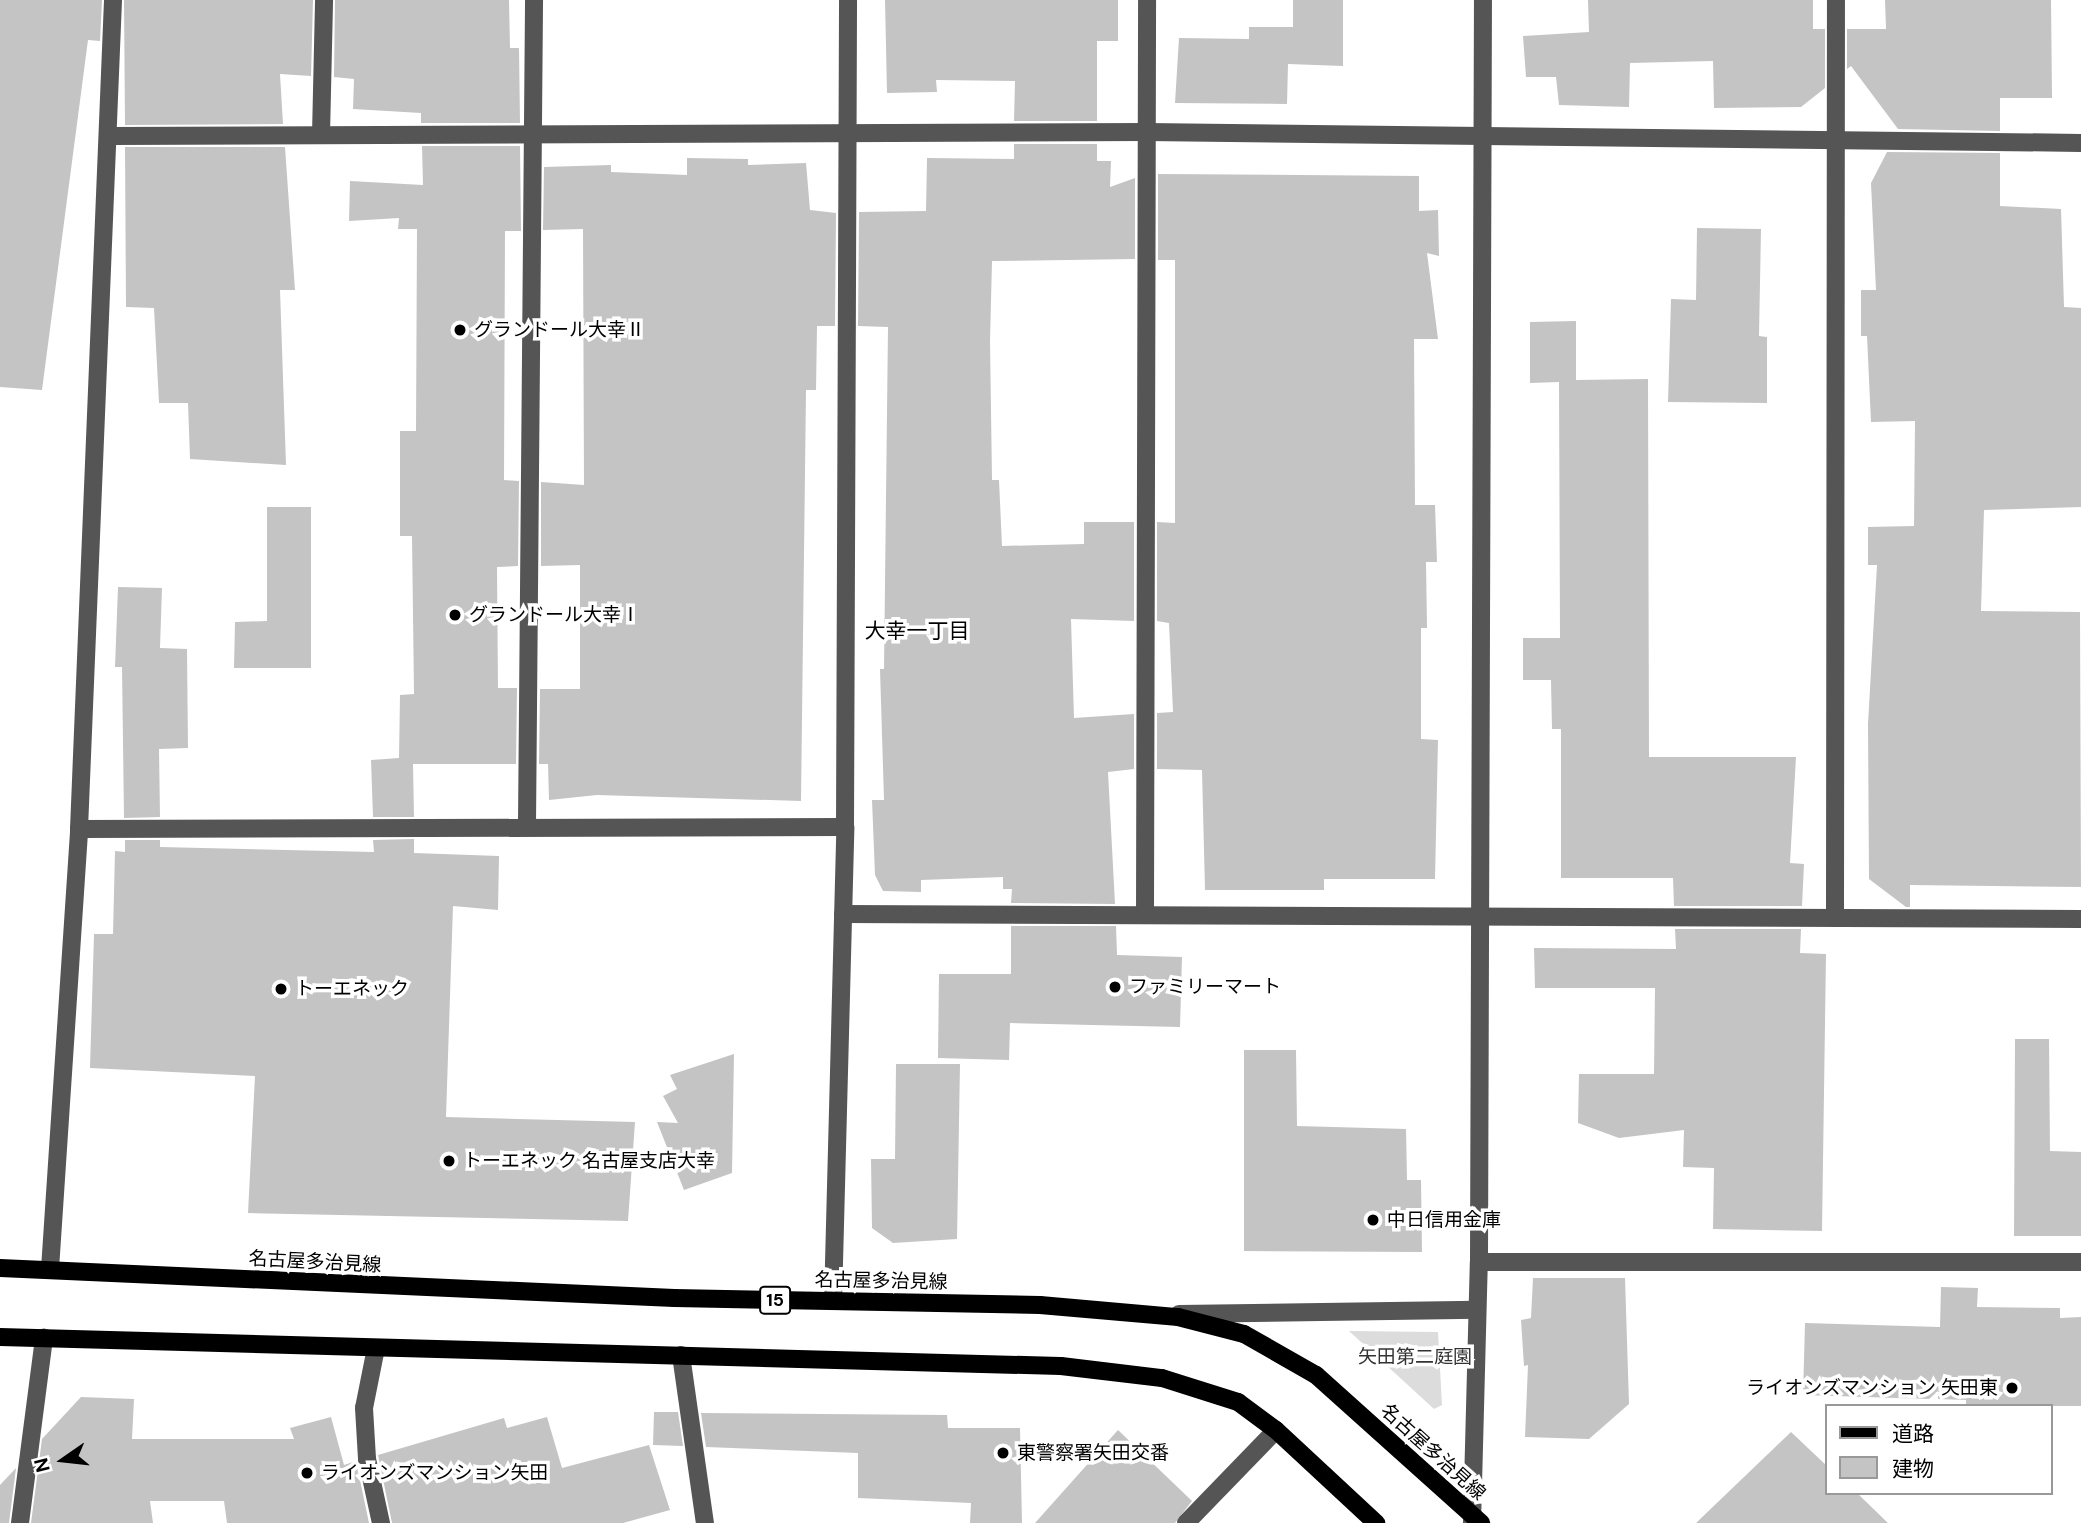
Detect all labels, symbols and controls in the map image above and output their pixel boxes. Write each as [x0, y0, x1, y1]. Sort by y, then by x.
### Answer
place label: グランドール大幸Ⅱ [474, 319, 645, 341]
marker: グランドール大幸Ⅱ [452, 322, 468, 338]
place label: グランドール大幸Ⅰ [469, 604, 640, 626]
marker: グランドール大幸Ⅰ [447, 607, 463, 623]
district label: 大幸一丁目 [865, 618, 969, 644]
place label: ファミリーマート [1129, 976, 1281, 998]
place label: トーエネック [295, 978, 409, 1000]
marker: ファミリーマート [1107, 979, 1123, 995]
marker: トーエネック [273, 981, 289, 997]
place label: トーエネック 名古屋支店大幸 [463, 1150, 715, 1172]
marker: トーエネック 名古屋支店大幸 [441, 1153, 457, 1169]
place label: 中日信用金庫 [1387, 1209, 1501, 1231]
marker: 中日信用金庫 [1365, 1212, 1381, 1228]
street label: 名古屋多治見線 [248, 1247, 382, 1277]
street label: 名古屋多治見線 [814, 1268, 948, 1294]
road number: 15 [758, 1286, 792, 1315]
park label: 矢田第二庭園 [1358, 1346, 1472, 1368]
place label: ライオンズマンション 矢田東 [1746, 1377, 1998, 1399]
marker: ライオンズマンション 矢田東 [2004, 1380, 2020, 1396]
street label: 名古屋多治見線 [1376, 1399, 1490, 1505]
legend [1826, 1404, 2053, 1495]
text: 道路 [1892, 1420, 1934, 1448]
north arrow [28, 1425, 98, 1495]
place label: 東警察署矢田交番 [1017, 1442, 1169, 1464]
marker: 東警察署矢田交番 [995, 1445, 1011, 1461]
text: N [28, 1455, 56, 1475]
text: 建物 [1892, 1455, 1934, 1483]
place label: ライオンズマンション矢田 [321, 1462, 549, 1484]
marker: ライオンズマンション矢田 [299, 1465, 315, 1481]

